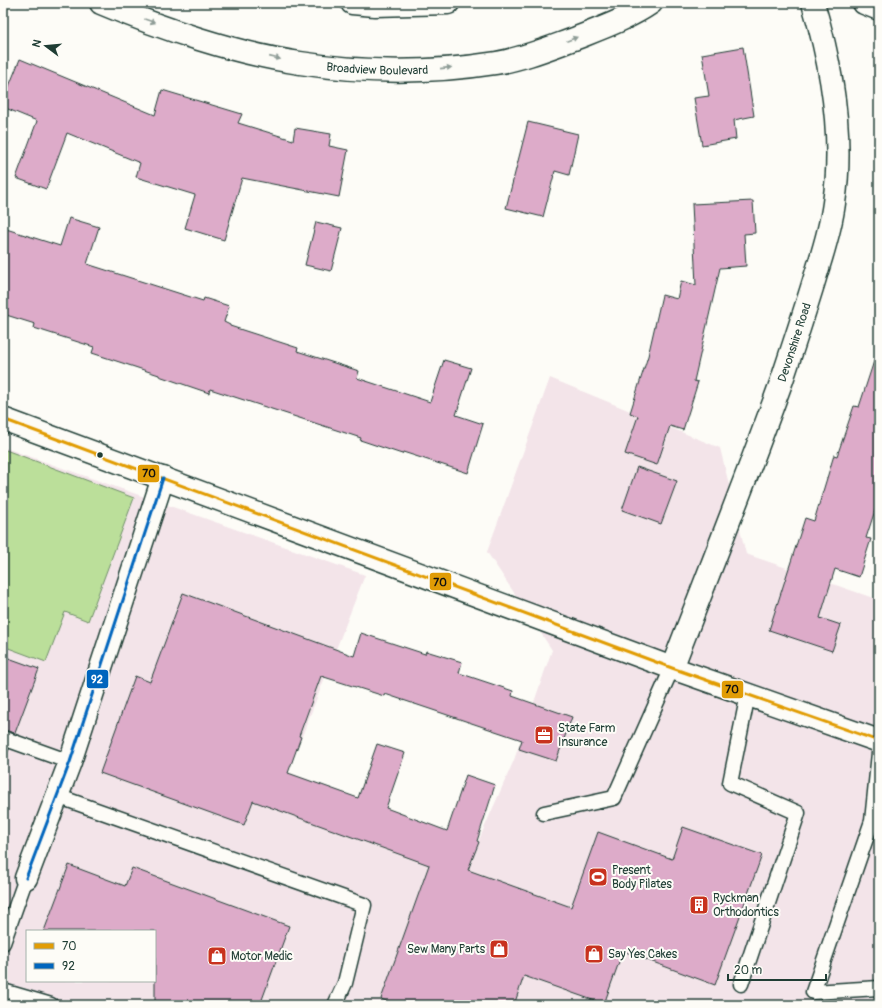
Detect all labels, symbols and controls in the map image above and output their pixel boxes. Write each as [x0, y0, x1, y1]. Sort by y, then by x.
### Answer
one-way arrow [145, 19, 157, 25]
north arrow [26, 26, 66, 66]
one-way arrow [567, 36, 579, 42]
text: N [30, 37, 44, 49]
one-way arrow [269, 55, 281, 61]
street label: Broadview Boulevard [326, 59, 429, 78]
one-way arrow [440, 65, 452, 71]
street label: Devonshire Road [774, 301, 814, 384]
unlabelled marker [95, 450, 105, 460]
line badge: 70 [137, 464, 160, 483]
text: 70 [142, 467, 156, 480]
line badge: 70 [429, 572, 452, 591]
text: 70 [433, 576, 447, 589]
line badge: 92 [86, 669, 109, 689]
text: 92 [91, 673, 103, 686]
line badge: 70 [721, 680, 744, 699]
text: 70 [725, 683, 739, 696]
place label: State Farm Insurance [558, 721, 616, 750]
office icon: State Farm Insurance [533, 724, 555, 746]
place label: Present Body Pilates [612, 863, 672, 892]
sports icon: Present Body Pilates [587, 866, 609, 888]
place label: Ryckman Orthodontics [713, 891, 780, 920]
building icon: Ryckman Orthodontics [688, 894, 710, 916]
legend [26, 930, 156, 982]
shop icon: Sew Many Parts [488, 938, 510, 960]
text: 70 [62, 939, 77, 954]
place label: Sew Many Parts [407, 942, 486, 957]
shop icon: Say Yes Cakes [583, 943, 605, 965]
shop icon: Motor Medic [206, 945, 228, 967]
place label: Say Yes Cakes [608, 947, 678, 962]
place label: Motor Medic [231, 949, 293, 964]
scale bar [728, 956, 826, 982]
text: 92 [62, 959, 75, 974]
text: 20 m [734, 963, 763, 978]

